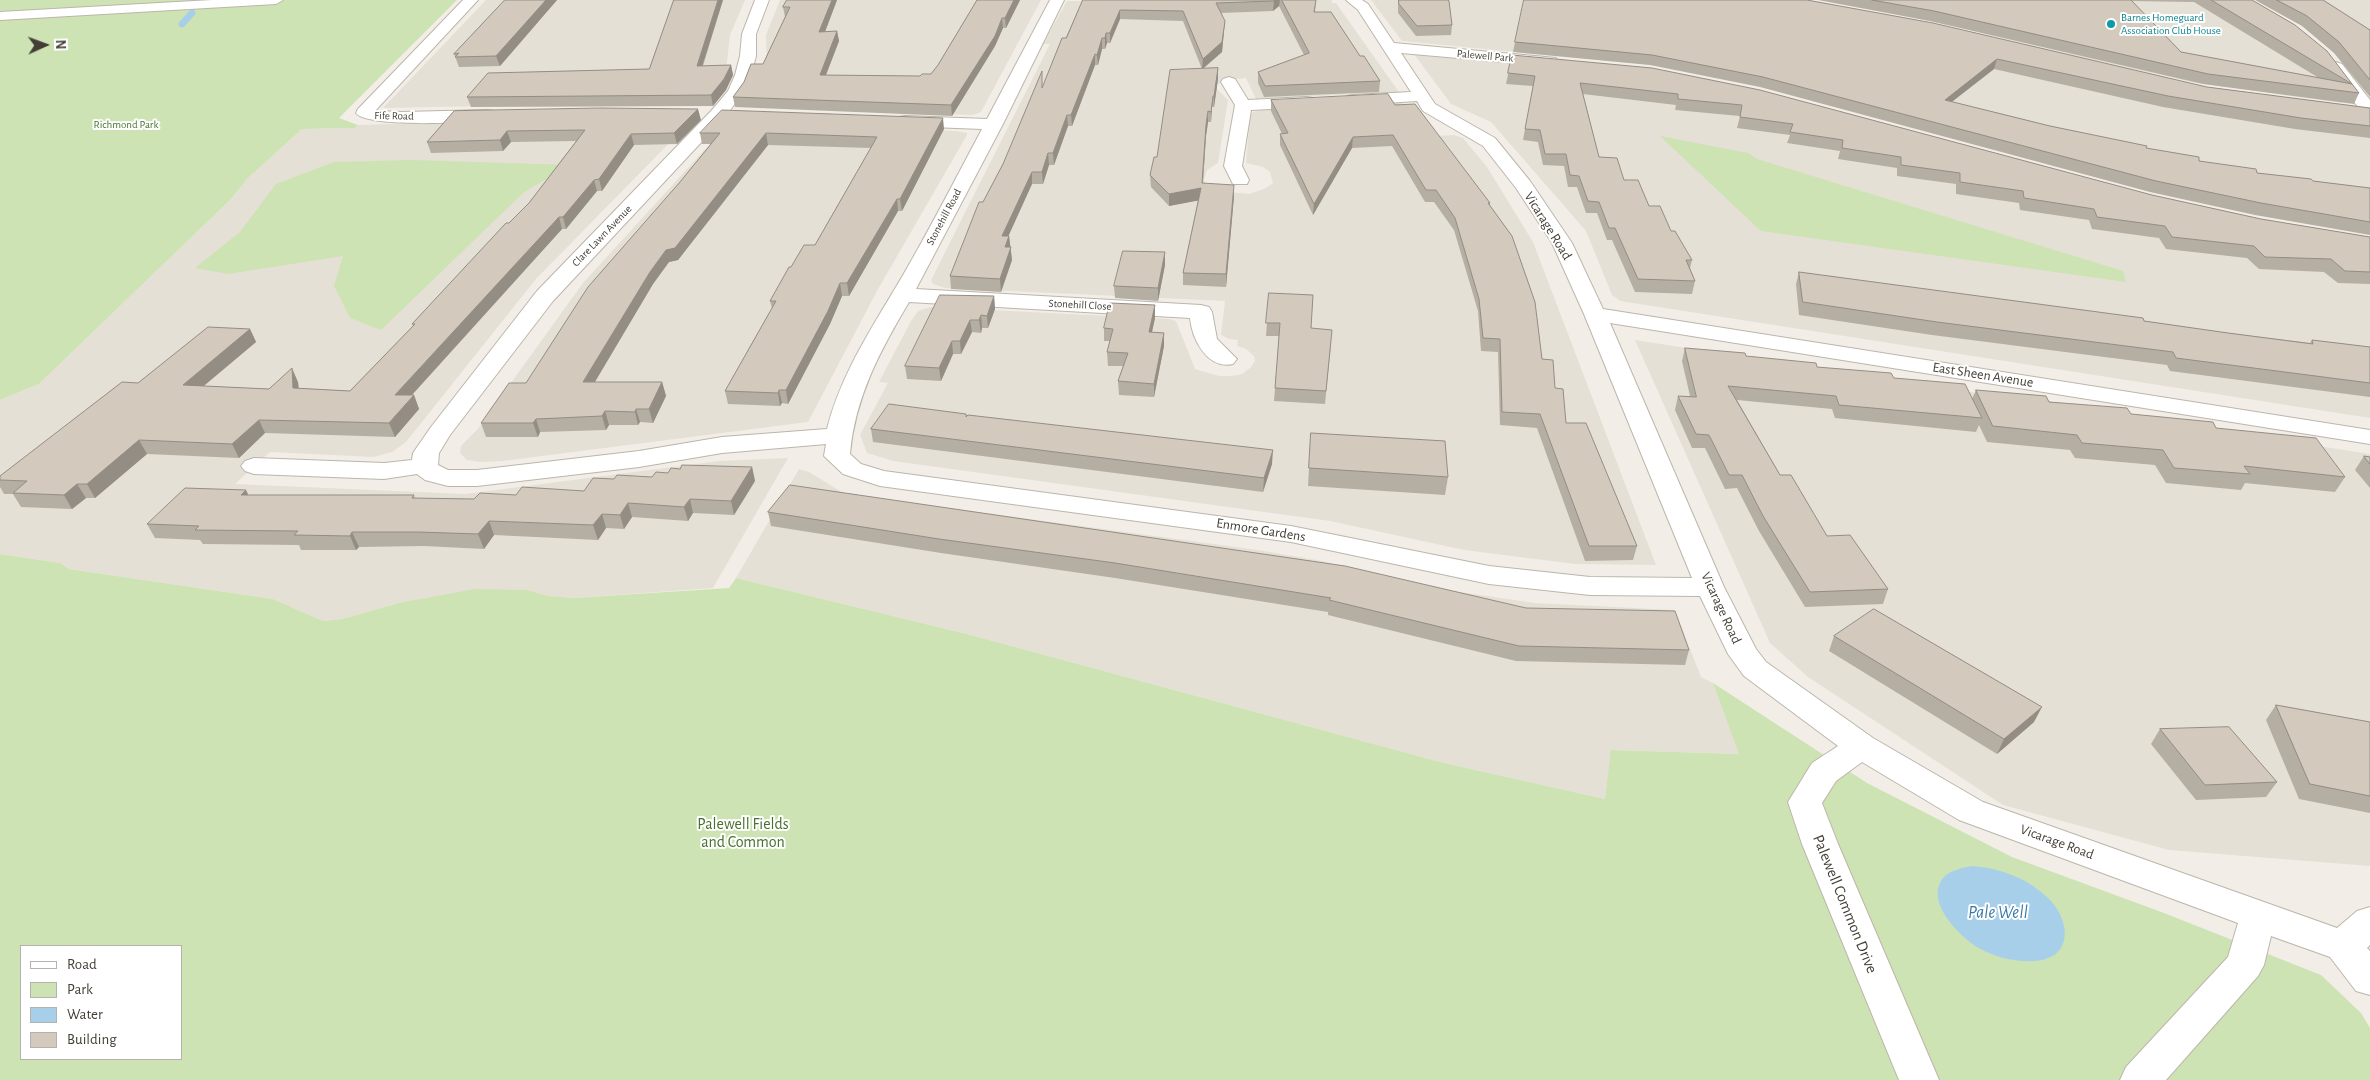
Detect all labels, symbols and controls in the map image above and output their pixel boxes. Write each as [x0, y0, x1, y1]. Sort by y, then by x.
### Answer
place label: Barnes Homeguard Association Club House [2121, 11, 2221, 37]
marker: Barnes Homeguard Association Club House [2105, 18, 2117, 30]
north arrow [20, 20, 70, 70]
text: N [53, 39, 67, 50]
street label: Palewell Park [1456, 47, 1514, 65]
street label: Fife Road [374, 109, 414, 123]
park label: Richmond Park [94, 118, 158, 132]
street label: Stonehill Road [924, 186, 964, 248]
street label: Vicarage Road [1520, 189, 1576, 263]
street label: Clare Lawn Avenue [569, 203, 635, 269]
street label: Stonehill Close [1048, 297, 1112, 313]
street label: East Sheen Avenue [1931, 359, 2035, 391]
street label: Enmore Gardens [1215, 515, 1307, 545]
street label: Vicarage Road [1697, 569, 1745, 647]
park label: Palewell Fields and Common [697, 814, 789, 852]
street label: Vicarage Road [2018, 821, 2096, 863]
street label: Palewell Common Drive [1808, 832, 1882, 976]
water label: Pale Well [1968, 902, 2028, 924]
legend [20, 945, 182, 1060]
text: Road [67, 957, 97, 972]
text: Park [67, 982, 93, 997]
text: Water [67, 1007, 103, 1022]
text: Building [67, 1032, 117, 1047]

